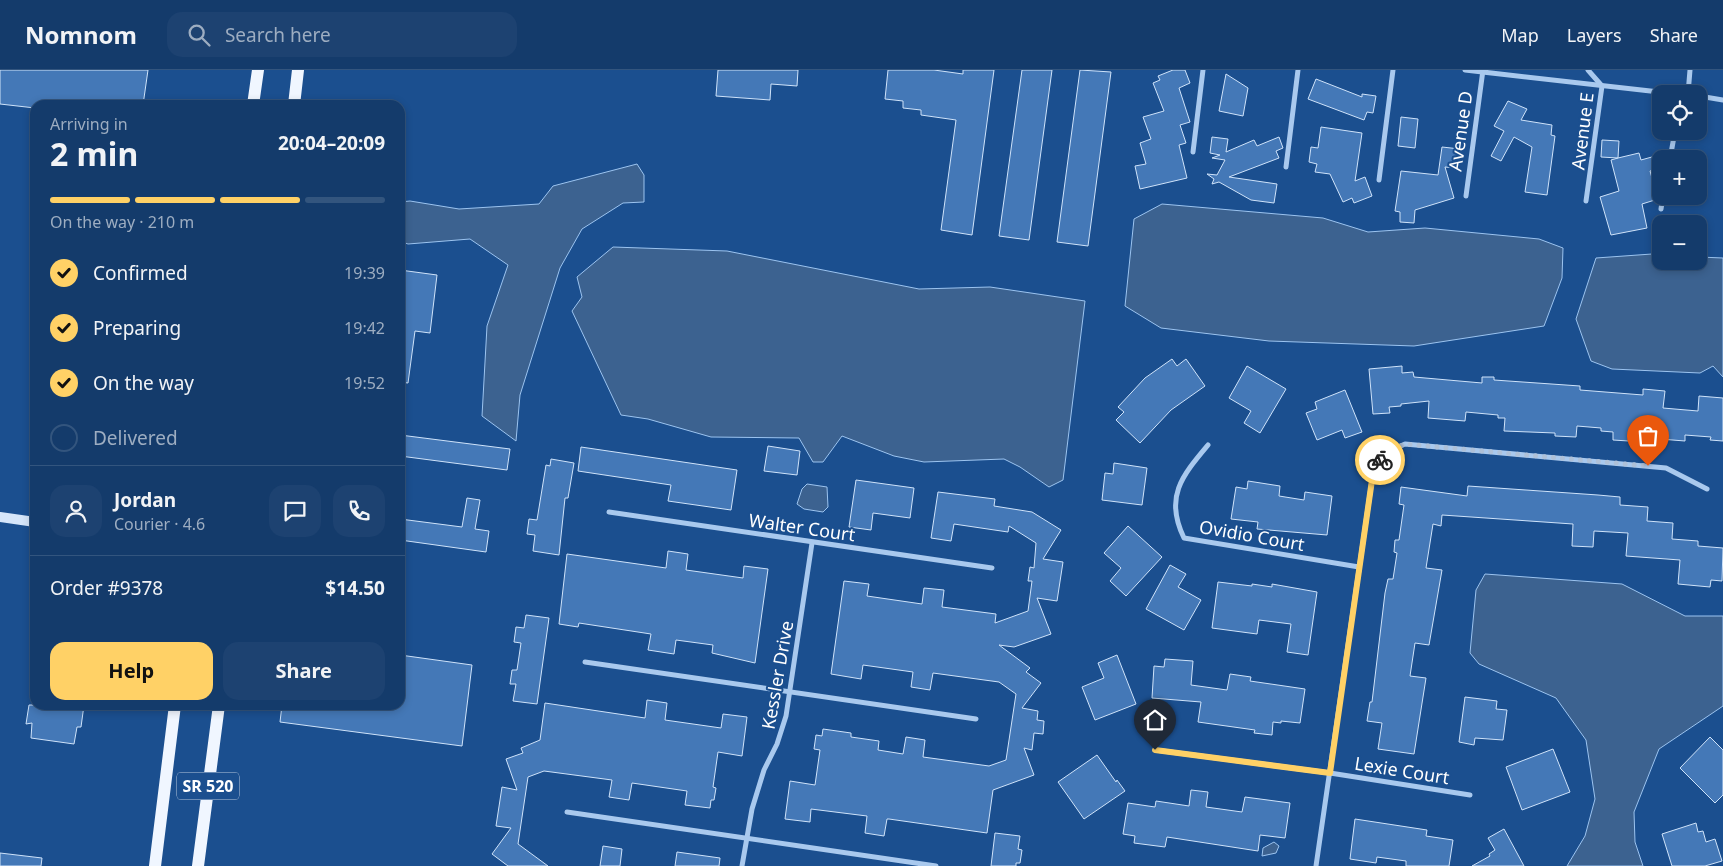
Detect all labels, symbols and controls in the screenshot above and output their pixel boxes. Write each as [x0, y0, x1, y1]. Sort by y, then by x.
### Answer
search box [167, 12, 517, 57]
text: Nomnom [25, 18, 137, 51]
icon: search [185, 21, 213, 49]
text: Search here [225, 22, 331, 48]
text: Map [1501, 23, 1539, 47]
text: Layers [1567, 23, 1622, 47]
text: Share [1650, 23, 1698, 47]
map controls [1652, 85, 1707, 270]
button: locate [1652, 85, 1707, 140]
street label: Avenue D [1442, 89, 1478, 173]
street label: Avenue E [1565, 91, 1599, 171]
text: Arriving in [50, 113, 128, 135]
text: 20:04–20:09 [278, 130, 385, 156]
text: 2 min [50, 132, 138, 175]
button: + [1652, 150, 1707, 205]
text: On the way · 210 m [50, 211, 194, 233]
button: − [1652, 215, 1707, 270]
icon: check [50, 259, 78, 287]
text: Confirmed [93, 260, 188, 286]
text: 19:39 [344, 262, 385, 284]
icon: check [50, 314, 78, 342]
text: Preparing [93, 315, 181, 341]
text: 19:42 [344, 317, 385, 339]
icon: check [50, 369, 78, 397]
text: On the way [93, 370, 194, 396]
text: 19:52 [344, 372, 385, 394]
pin [1627, 415, 1669, 466]
icon: bag [1634, 422, 1662, 450]
text: Delivered [93, 425, 178, 451]
courier [1355, 435, 1405, 485]
icon: bike [1366, 446, 1394, 474]
button: person [50, 485, 102, 537]
button: chat [269, 485, 321, 537]
button: phone [333, 485, 385, 537]
text: Jordan [114, 487, 176, 513]
street label: Walter Court [747, 508, 857, 546]
text: Courier · 4.6 [114, 513, 205, 535]
street label: Ovidio Court [1197, 514, 1307, 556]
text: Order #9378 [50, 575, 163, 601]
text: $14.50 [325, 575, 385, 601]
street label: Kessler Drive [756, 619, 798, 731]
button: Help [50, 642, 213, 700]
button: Share [223, 642, 385, 700]
pin [1134, 699, 1176, 750]
icon: home [1141, 706, 1169, 734]
street label: Lexie Court [1353, 751, 1452, 789]
road number: SR 520 [177, 772, 239, 799]

